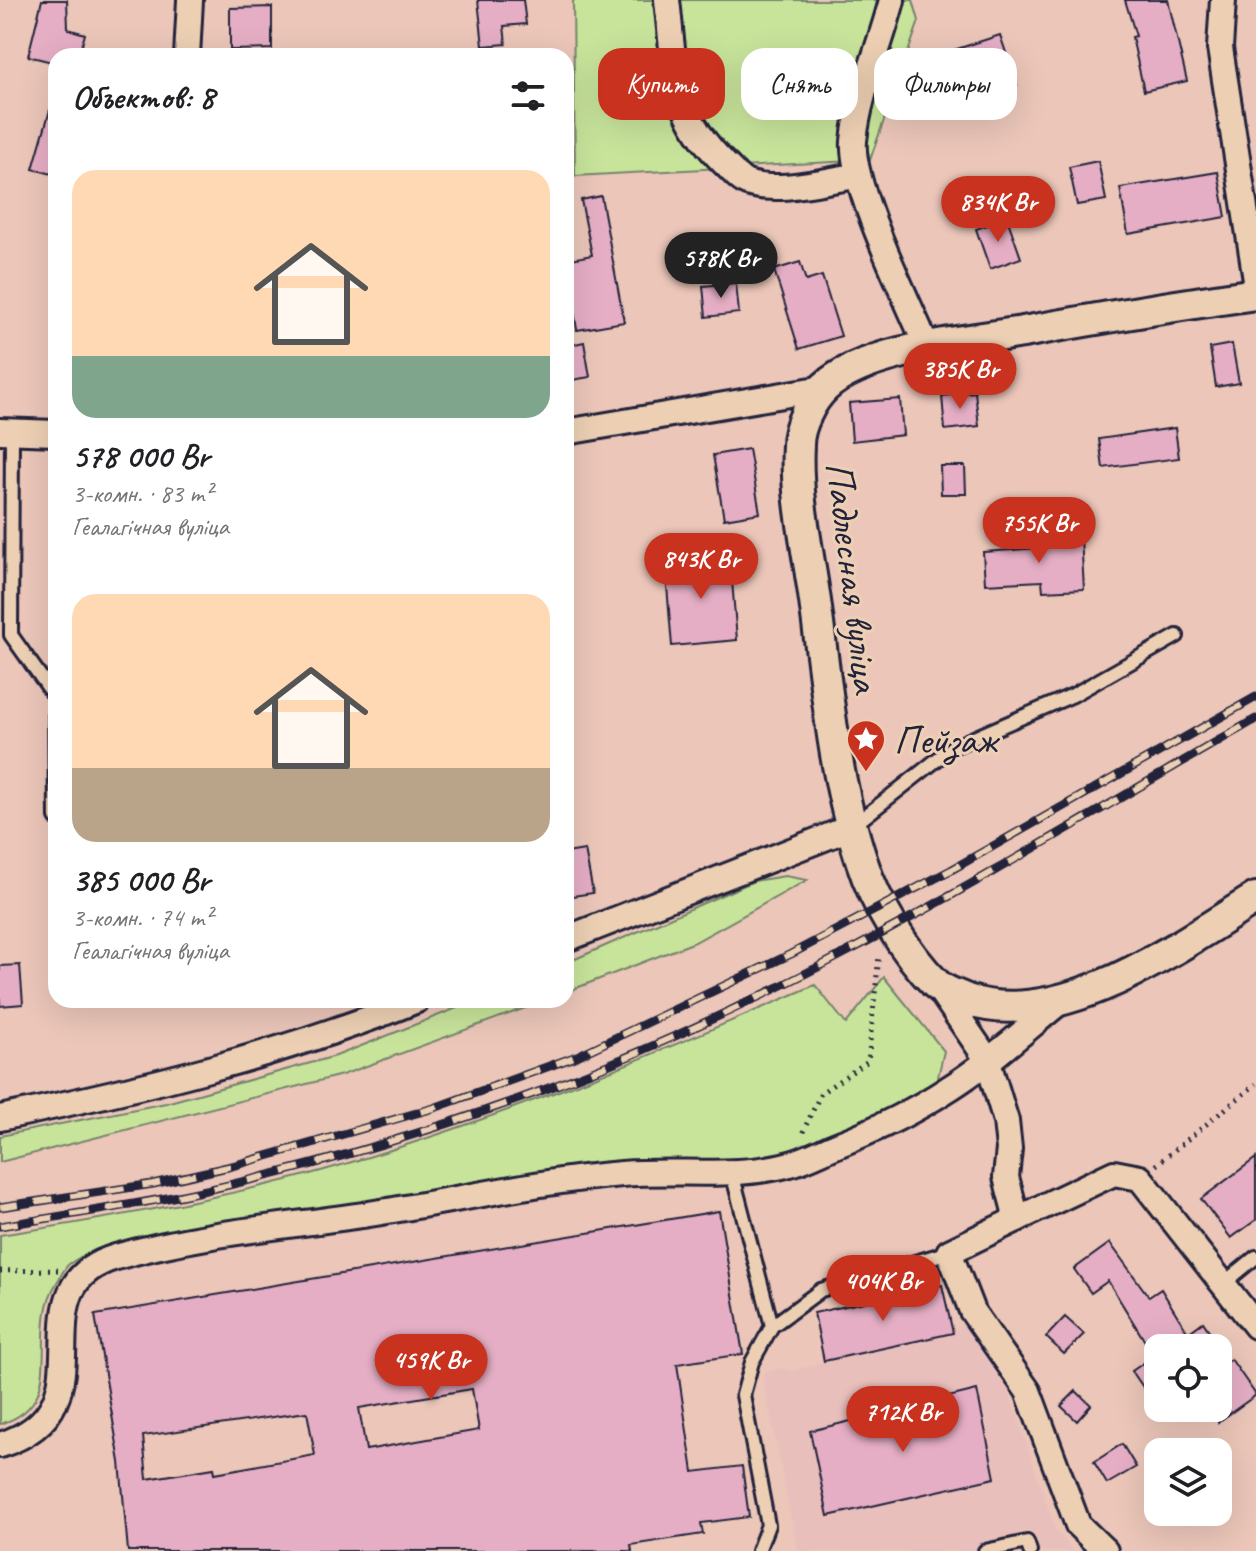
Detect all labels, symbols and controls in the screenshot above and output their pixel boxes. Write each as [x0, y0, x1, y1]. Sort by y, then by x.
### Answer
chip: Купить [598, 48, 725, 120]
chip: Снять [741, 48, 858, 120]
chip: Фильтры [874, 48, 1017, 120]
icon: filters [506, 74, 550, 118]
text: Объектов: 8 [72, 75, 214, 118]
pin: 834K Br [924, 176, 1072, 244]
text: 834K Br [959, 185, 1037, 218]
icon: home [239, 222, 383, 366]
pin: 578K Br [647, 232, 795, 300]
text: 578K Br [683, 241, 760, 274]
pin: 385K Br [886, 343, 1034, 411]
text: 385K Br [921, 352, 999, 385]
text: 578 000 Br [72, 434, 210, 477]
street label: Падлесная вуліца [814, 459, 892, 698]
text: 3-комн. · 83 m² [72, 477, 212, 510]
pin: 755K Br [965, 497, 1113, 565]
text: 755K Br [1001, 506, 1077, 539]
text: Геалагічная вуліца [72, 510, 229, 543]
pin: 843K Br [627, 533, 775, 601]
text: 843K Br [662, 542, 740, 575]
icon: home [239, 646, 383, 790]
place label: Пейзаж [894, 715, 1000, 765]
place icon: Пейзаж [845, 718, 887, 773]
text: 385 000 Br [72, 858, 210, 901]
text: 3-комн. · 74 m² [72, 901, 212, 934]
text: Геалагічная вуліца [72, 934, 229, 967]
pin: 404K Br [809, 1255, 957, 1323]
text: 404K Br [844, 1264, 922, 1297]
pin: 459K Br [357, 1334, 505, 1402]
map controls [1144, 1334, 1232, 1526]
button: locate [1144, 1334, 1232, 1422]
text: 459K Br [393, 1343, 469, 1376]
pin: 712K Br [829, 1386, 977, 1454]
text: 712K Br [864, 1395, 942, 1428]
button: layers [1144, 1438, 1232, 1526]

